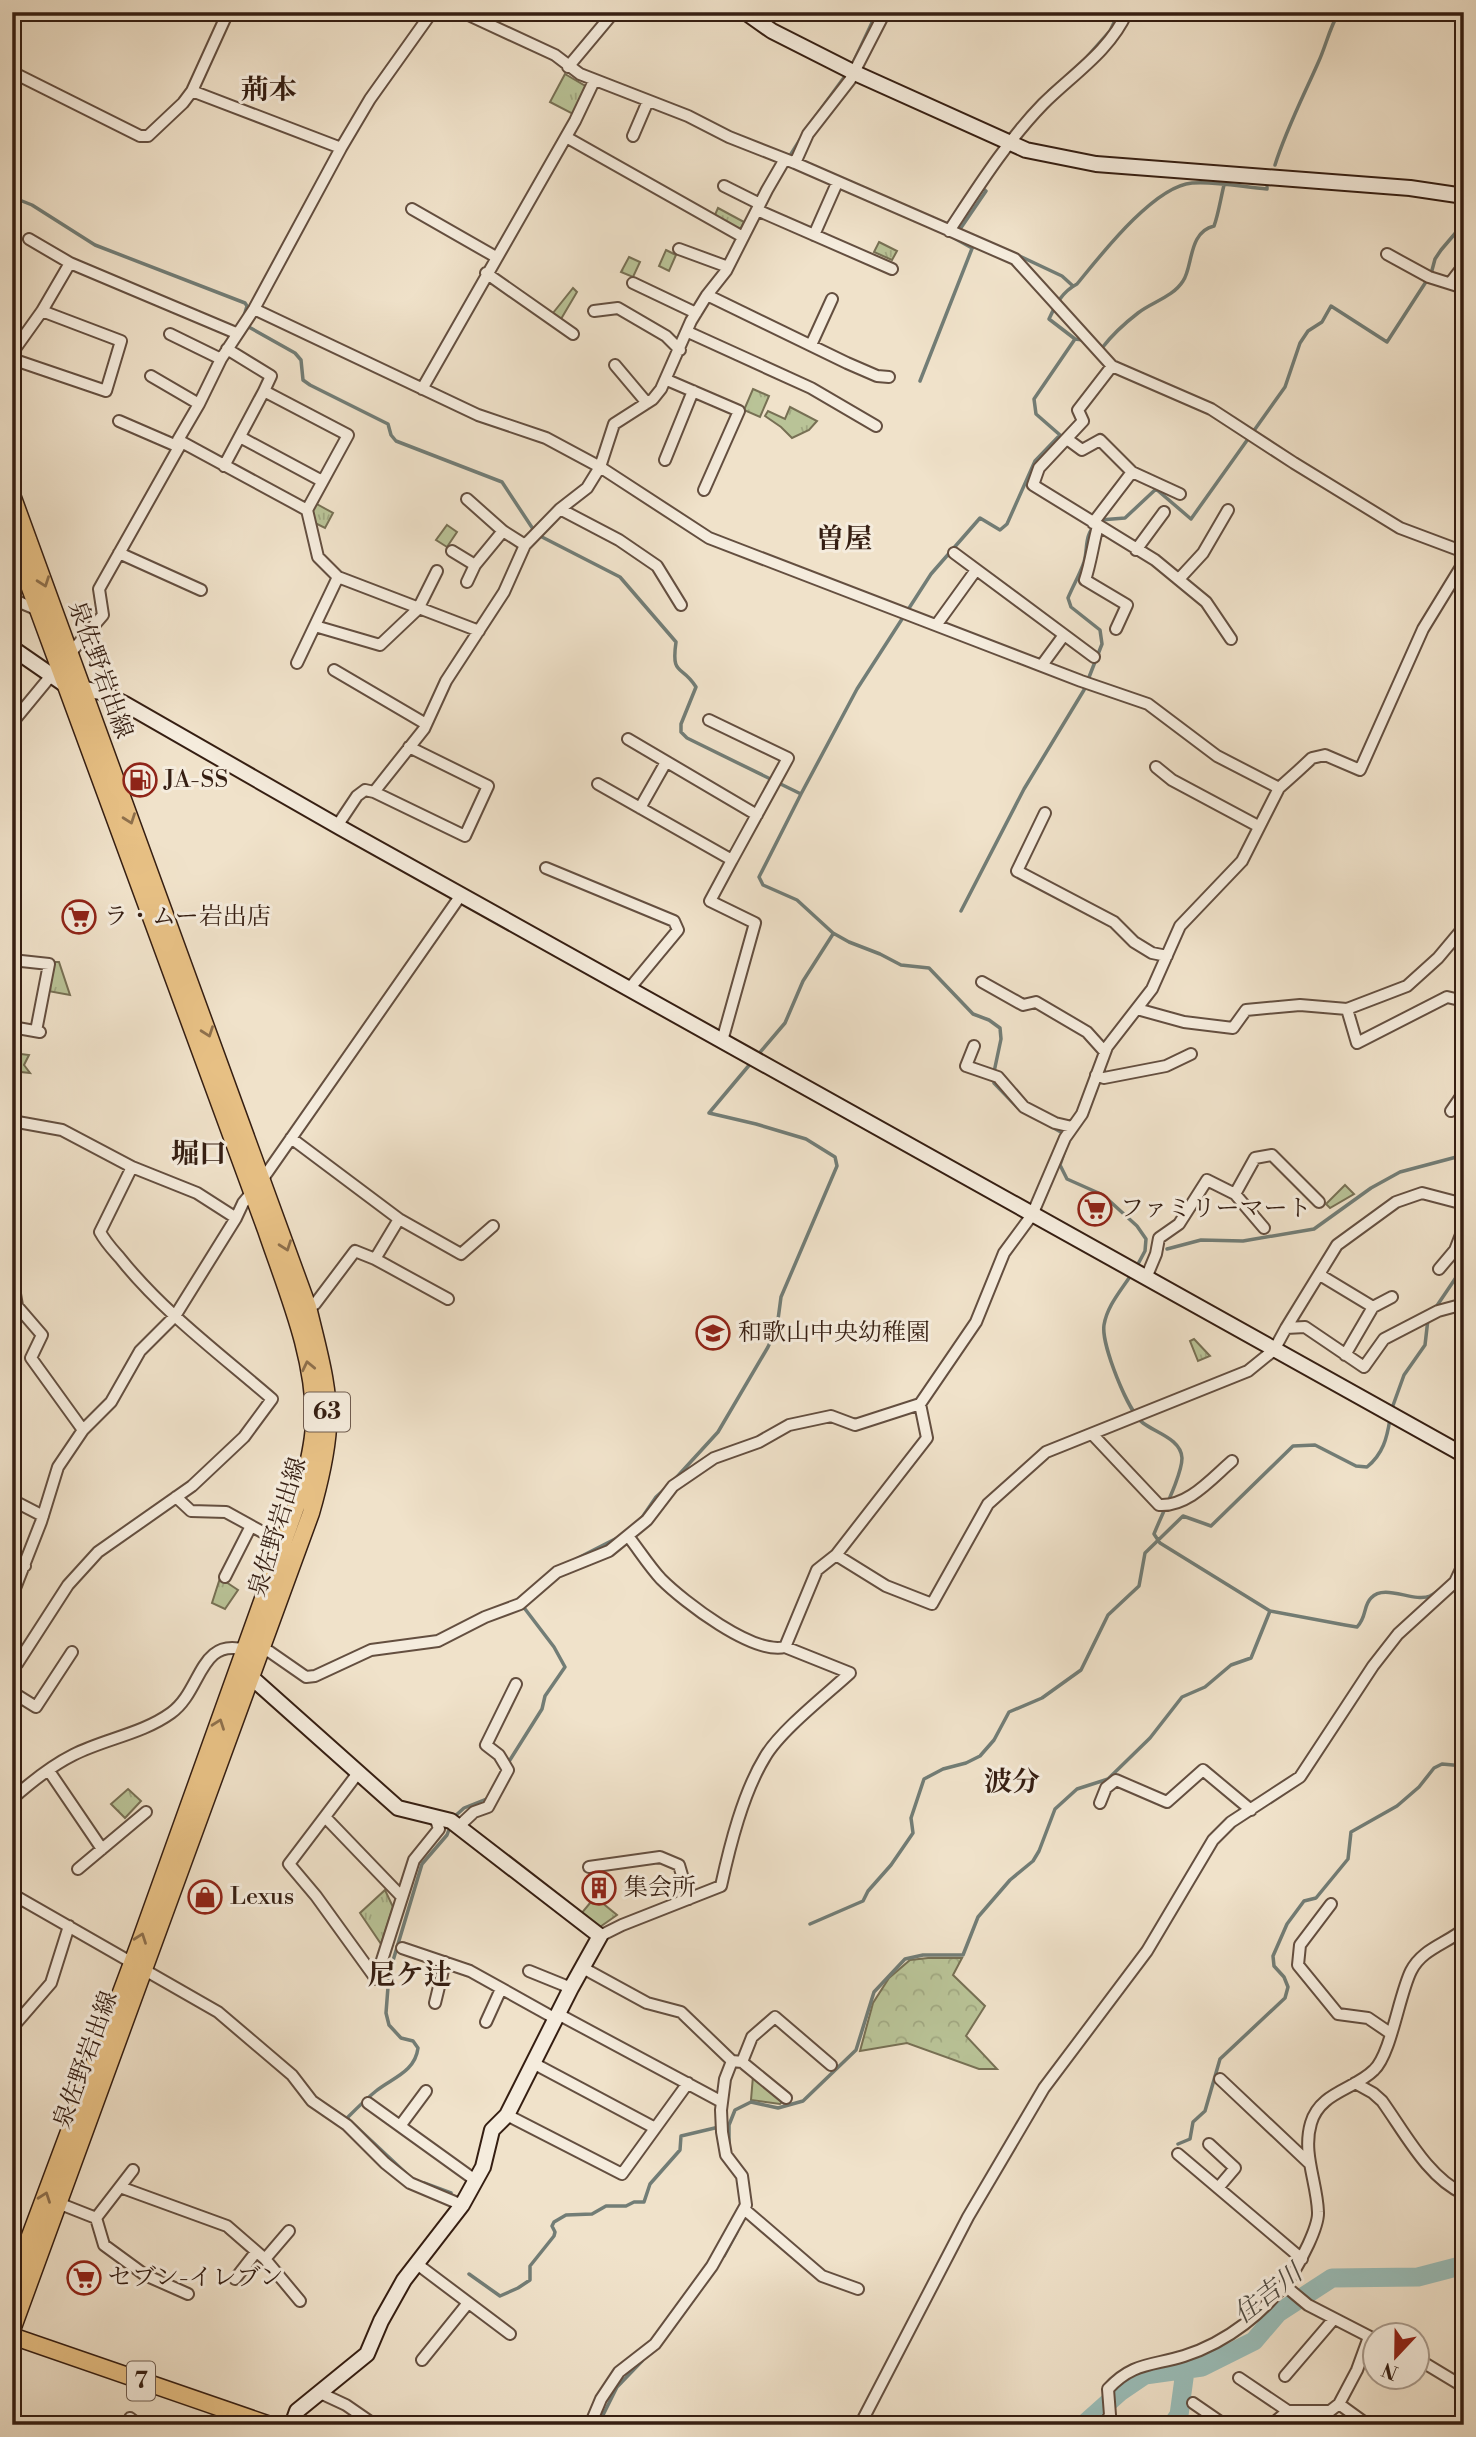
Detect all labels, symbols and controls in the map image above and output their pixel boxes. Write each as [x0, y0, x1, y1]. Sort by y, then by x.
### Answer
district label: 荊本 [241, 73, 297, 108]
district label: 曽屋 [816, 522, 872, 557]
one-way arrow [36, 575, 50, 587]
street label: 泉佐野岩出線 [61, 597, 139, 743]
fuel station icon: JA-SS [121, 761, 159, 799]
place label: JA-SS [163, 765, 228, 795]
one-way arrow [122, 812, 136, 824]
supermarket icon: ラ・ムー岩出店 [60, 898, 98, 936]
place label: ラ・ムー岩出店 [104, 902, 271, 932]
one-way arrow [200, 1026, 214, 1038]
district label: 堀口 [171, 1137, 227, 1172]
supermarket icon: ファミリーマート [1076, 1190, 1114, 1228]
place label: ファミリーマート [1120, 1194, 1312, 1224]
one-way arrow [278, 1240, 292, 1252]
school or university icon: 和歌山中央幼稚園 [694, 1314, 732, 1352]
place label: 和歌山中央幼稚園 [738, 1318, 930, 1348]
one-way arrow [301, 1360, 316, 1372]
road number: 63 [304, 1392, 350, 1432]
street label: 泉佐野岩出線 [243, 1454, 313, 1600]
one-way arrow [211, 1719, 225, 1731]
district label: 波分 [984, 1765, 1040, 1800]
building icon: 集会所 [580, 1869, 618, 1907]
place label: 集会所 [624, 1873, 696, 1903]
shop icon: Lexus [186, 1878, 224, 1916]
place label: Lexus [230, 1882, 294, 1912]
one-way arrow [133, 1933, 147, 1945]
district label: 尼ケ辻 [368, 1958, 452, 1993]
street label: 泉佐野岩出線 [47, 1987, 125, 2133]
one-way arrow [36, 2192, 50, 2204]
water label: 住吉川 [1227, 2256, 1311, 2331]
supermarket icon: セブン-イレブン [65, 2259, 103, 2297]
place label: セブン-イレブン [108, 2263, 284, 2293]
north arrow [1360, 2322, 1430, 2392]
text: N [1379, 2357, 1401, 2385]
road number: 7 [127, 2362, 155, 2400]

